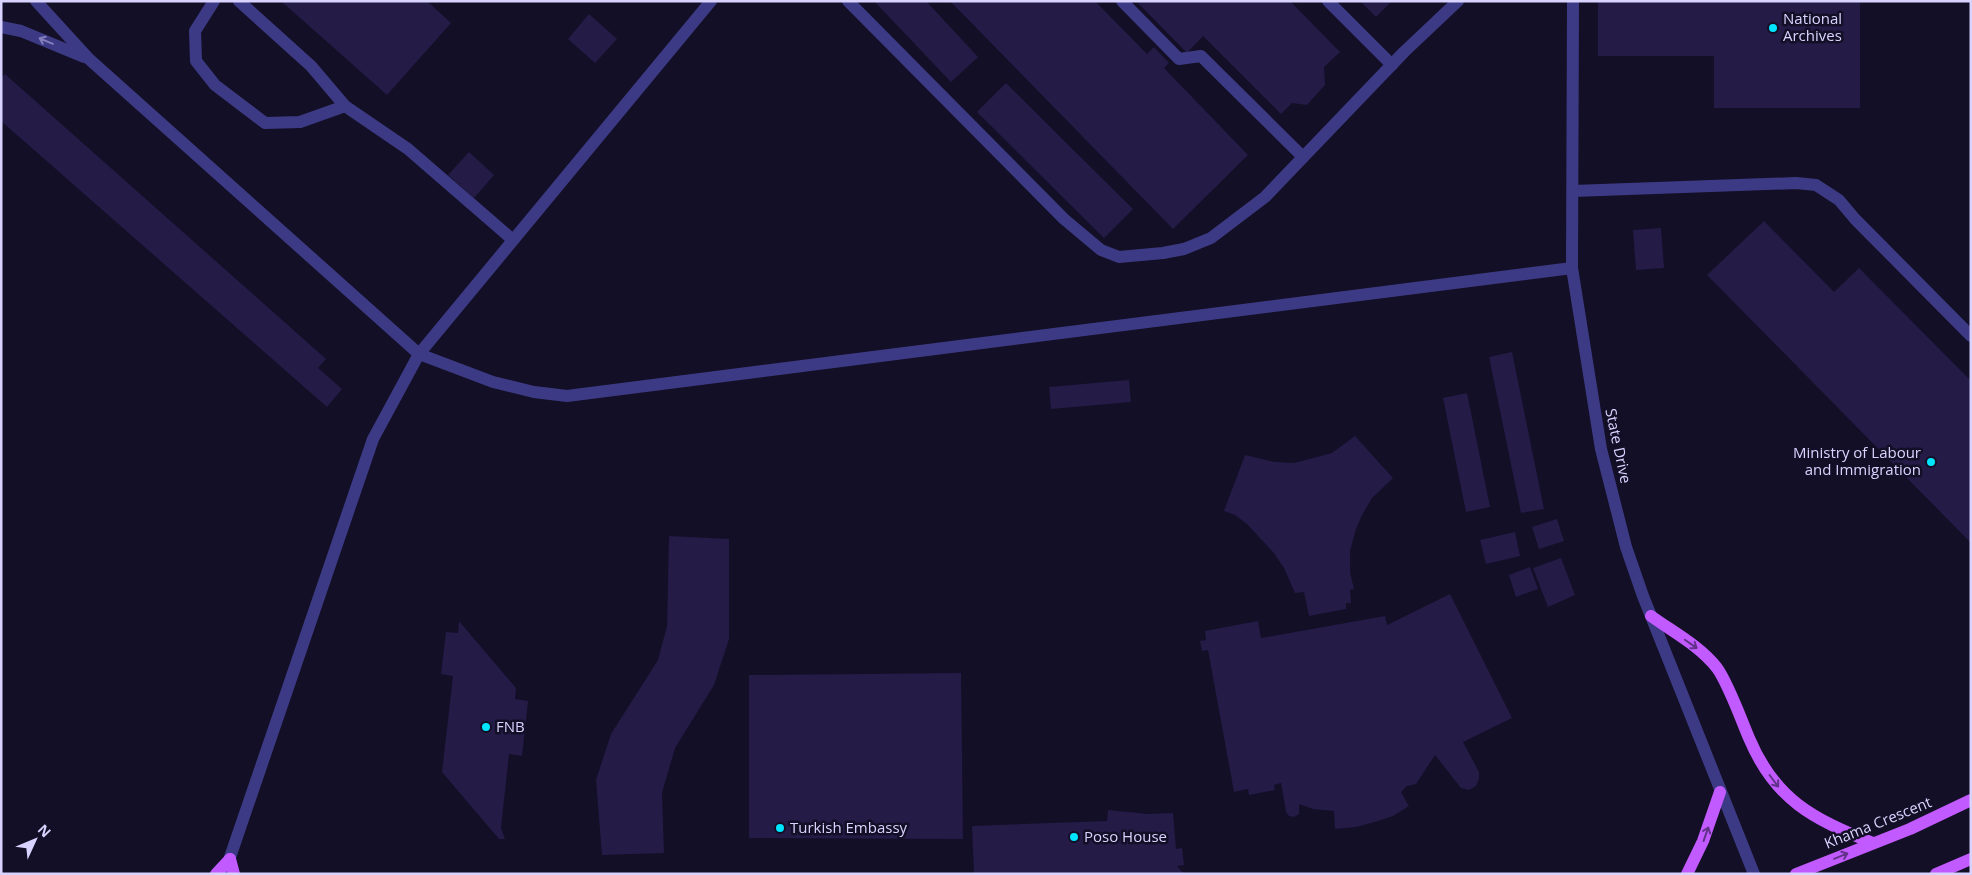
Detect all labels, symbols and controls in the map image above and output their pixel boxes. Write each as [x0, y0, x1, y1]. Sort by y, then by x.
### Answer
place label: National Archives [1783, 8, 1842, 45]
marker: National Archives [1767, 22, 1779, 34]
one-way arrow [38, 36, 53, 45]
street label: State Drive [1601, 406, 1637, 485]
place label: Ministry of Labour and Immigration [1793, 442, 1921, 479]
marker: Ministry of Labour and Immigration [1925, 456, 1937, 468]
one-way arrow [1684, 639, 1697, 650]
place label: FNB [496, 716, 525, 736]
marker: FNB [480, 721, 492, 733]
one-way arrow [1769, 774, 1779, 788]
street label: Khama Crescent [1821, 791, 1934, 853]
north arrow [10, 815, 60, 865]
place label: Turkish Embassy [790, 817, 908, 837]
text: N [34, 820, 56, 841]
marker: Turkish Embassy [774, 822, 786, 834]
place label: Poso House [1084, 826, 1167, 846]
one-way arrow [1701, 826, 1711, 842]
marker: Poso House [1068, 831, 1080, 843]
one-way arrow [1833, 850, 1848, 860]

